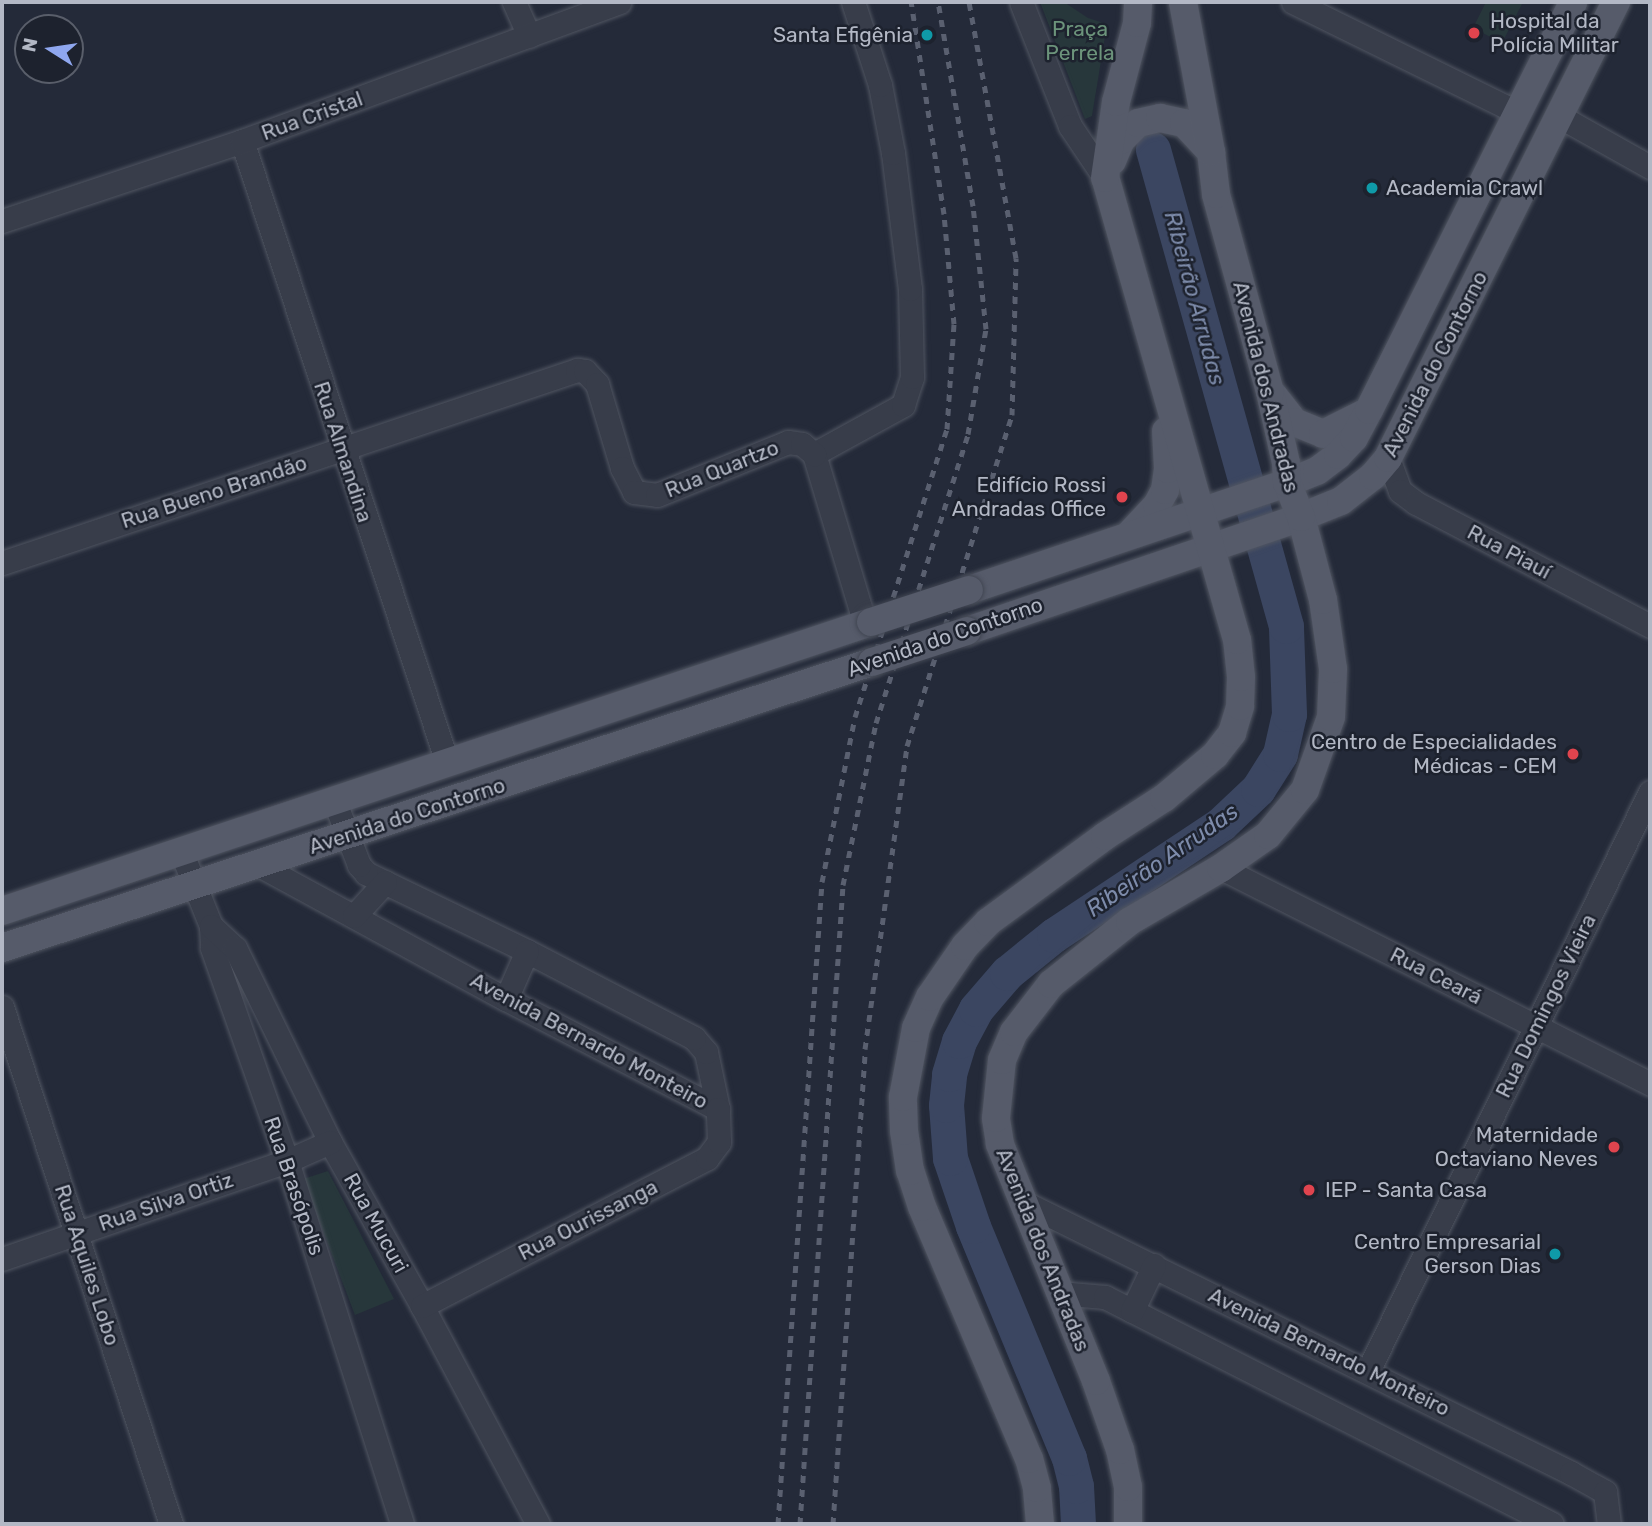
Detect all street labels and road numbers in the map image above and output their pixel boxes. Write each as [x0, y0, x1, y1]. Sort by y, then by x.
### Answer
street label: Rua Cristal [258, 86, 366, 146]
street label: Avenida do Contorno [1377, 267, 1493, 461]
street label: Avenida dos Andradas [1227, 279, 1305, 495]
street label: Rua Almandina [308, 378, 378, 526]
street label: Rua Quartzo [661, 435, 783, 503]
street label: Rua Bueno Brandão [118, 450, 310, 534]
street label: Rua Piauí [1463, 520, 1555, 584]
street label: Avenida do Contorno [844, 592, 1046, 682]
street label: Avenida do Contorno [306, 772, 508, 860]
street label: Rua Domingos Vieira [1490, 910, 1602, 1102]
street label: Rua Ceará [1386, 942, 1486, 1010]
street label: Avenida Bernardo Monteiro [466, 968, 712, 1114]
street label: Rua Brasópolis [259, 1113, 329, 1259]
street label: Avenida dos Andradas [991, 1145, 1095, 1355]
street label: Rua Silva Ortiz [95, 1167, 237, 1237]
street label: Rua Mucuri [338, 1169, 414, 1277]
street label: Rua Ourissanga [514, 1174, 662, 1266]
street label: Rua Aquiles Lobo [49, 1181, 125, 1349]
street label: Avenida Bernardo Monteiro [1204, 1283, 1454, 1421]

